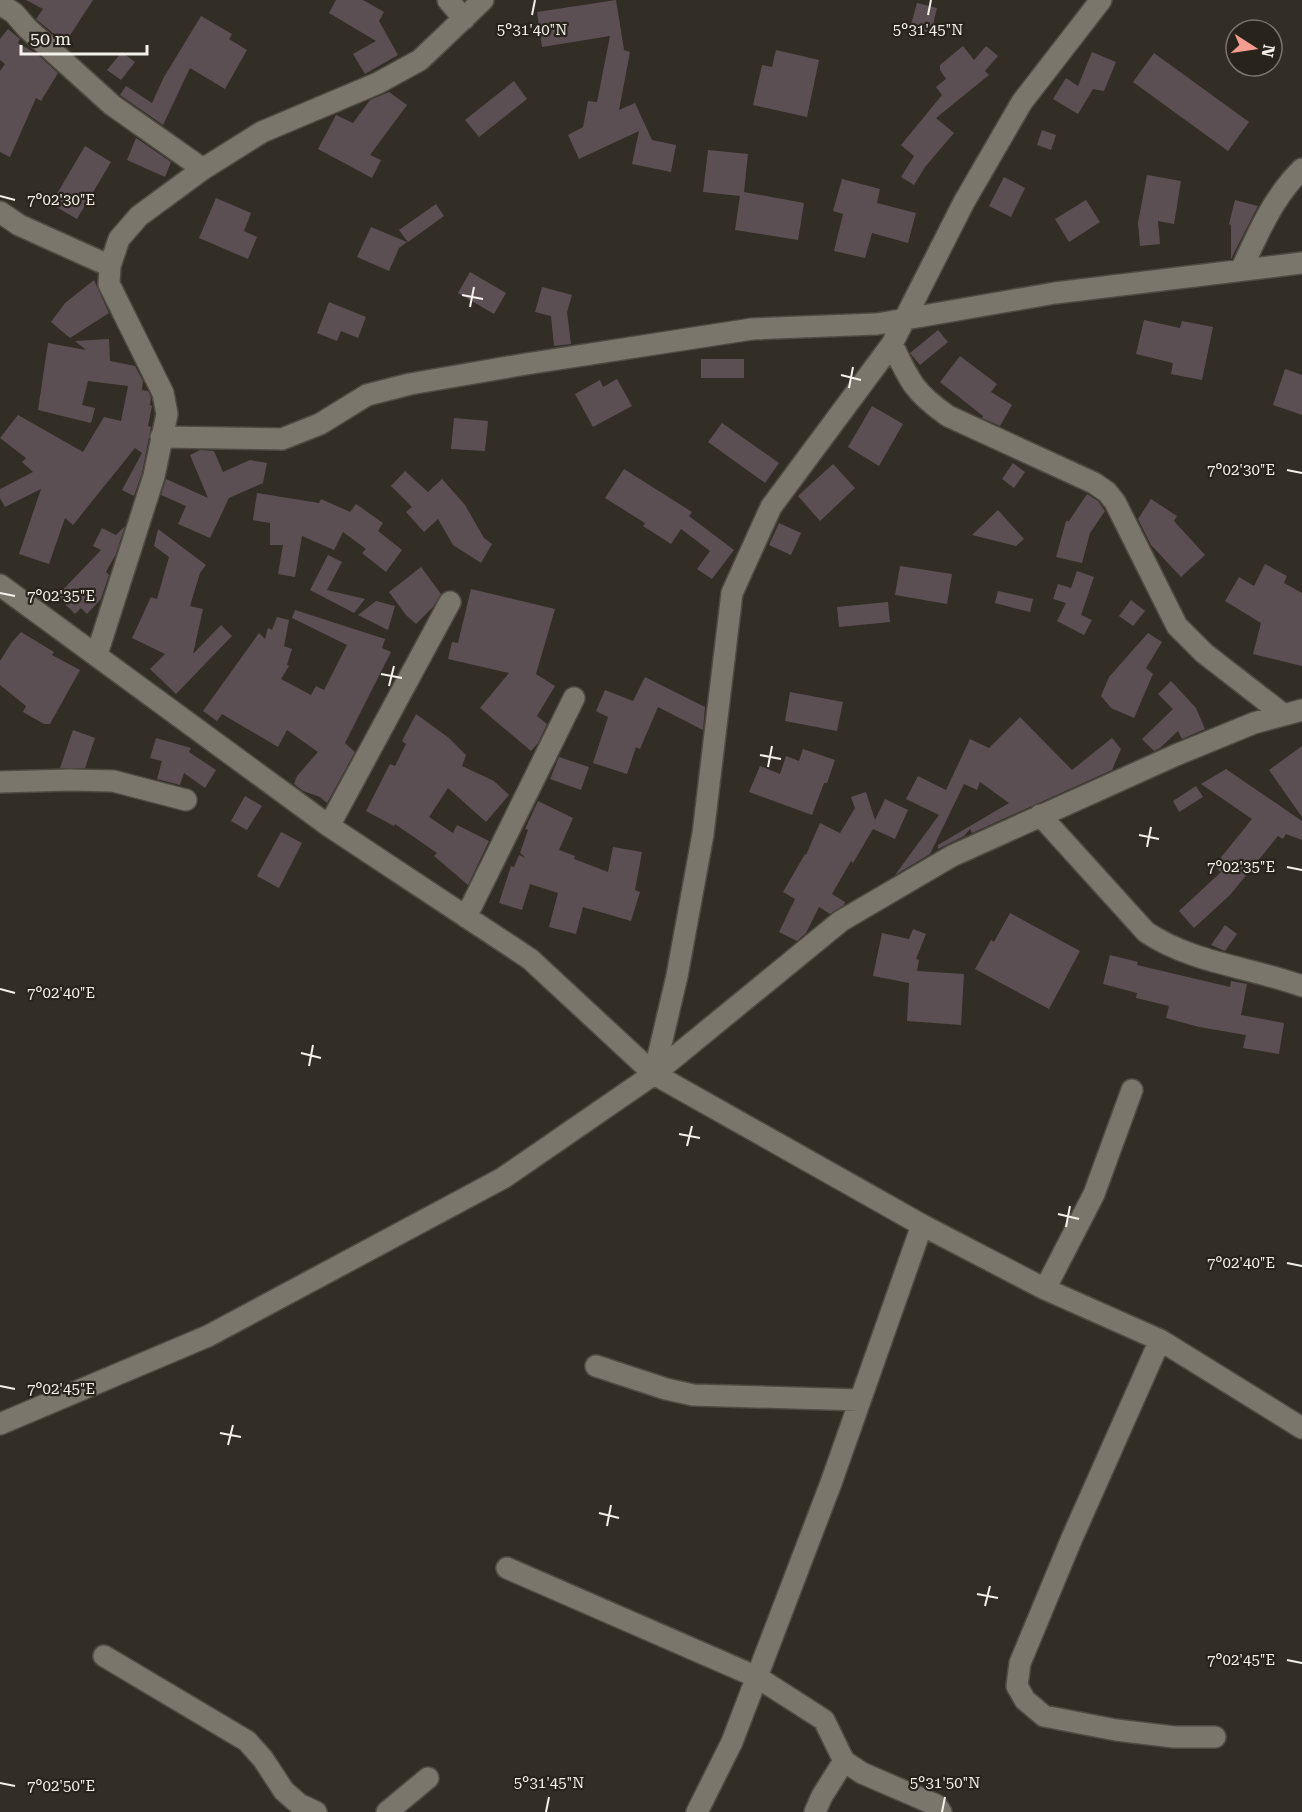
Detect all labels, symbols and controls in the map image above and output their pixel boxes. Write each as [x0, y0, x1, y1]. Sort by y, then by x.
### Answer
scale bar [21, 18, 147, 56]
north arrow [1224, 18, 1284, 78]
text: 5°31'40"N [497, 21, 567, 39]
text: 5°31'45"N [893, 21, 963, 39]
text: 50 m [30, 28, 71, 49]
text: N [1258, 43, 1279, 59]
text: 7°02'30"E [27, 191, 95, 209]
text: 7°02'30"E [1207, 461, 1275, 479]
text: 7°02'35"E [27, 587, 95, 605]
text: 7°02'35"E [1207, 858, 1275, 876]
text: 7°02'40"E [27, 984, 95, 1002]
text: 7°02'40"E [1207, 1254, 1275, 1272]
text: 7°02'45"E [27, 1380, 95, 1398]
text: 7°02'45"E [1207, 1651, 1275, 1669]
text: 5°31'45"N [514, 1774, 584, 1792]
text: 5°31'50"N [910, 1774, 980, 1792]
text: 7°02'50"E [27, 1777, 95, 1795]

